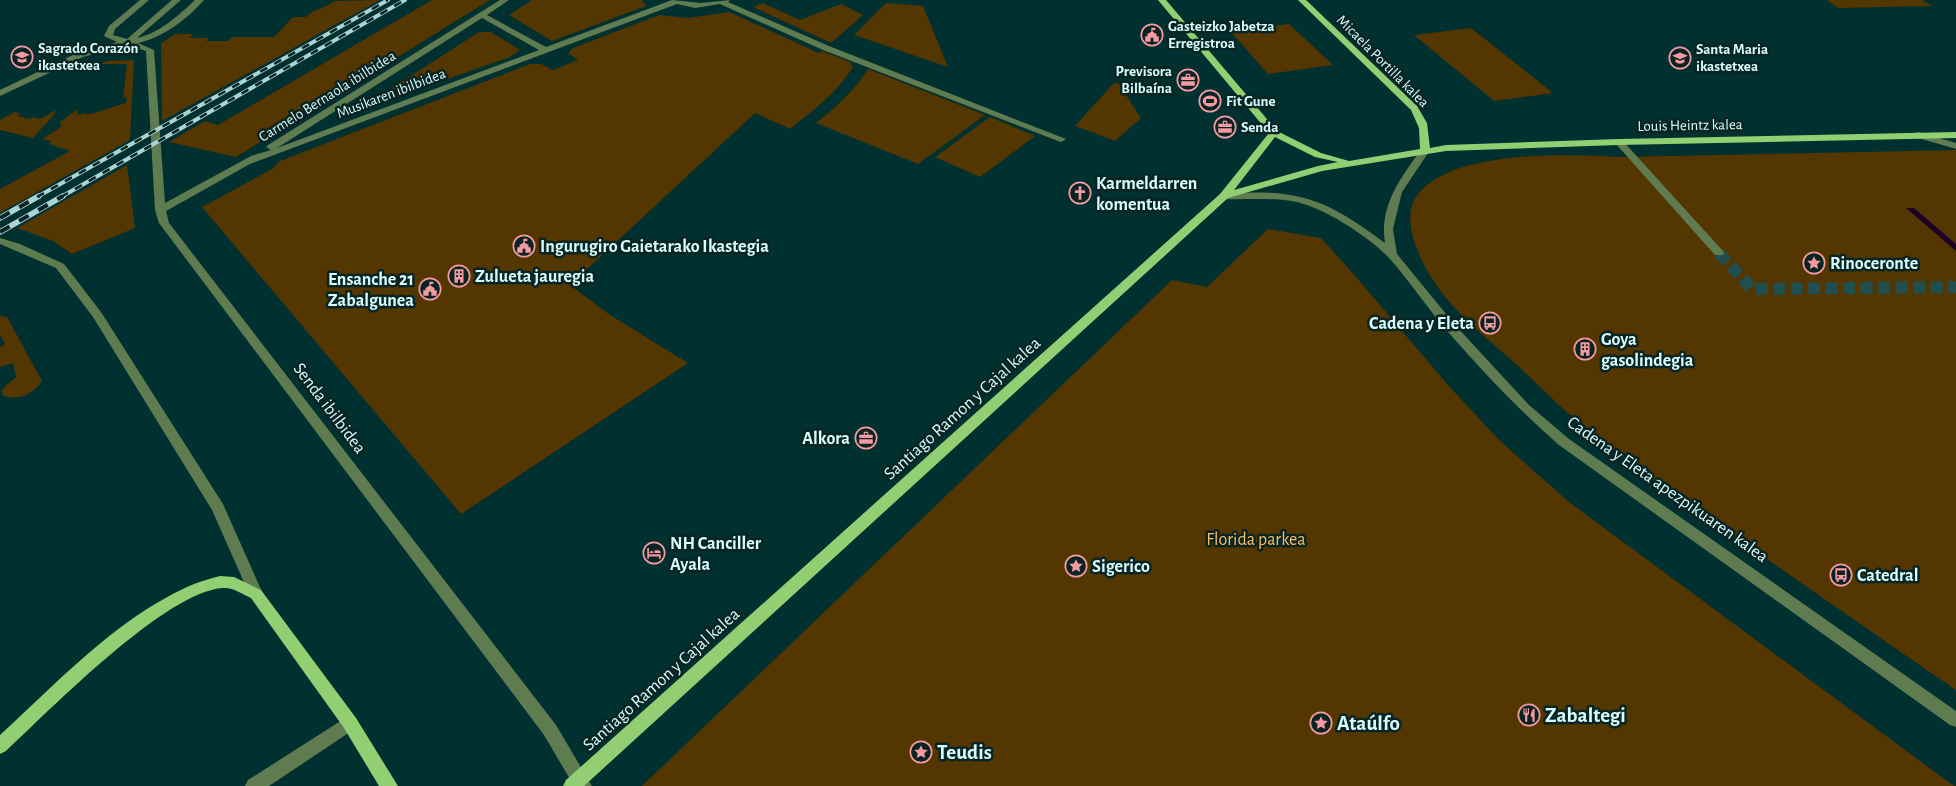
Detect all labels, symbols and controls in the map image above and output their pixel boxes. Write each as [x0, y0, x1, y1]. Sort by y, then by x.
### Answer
street label: Micaela Portilla kalea [1334, 12, 1432, 110]
place label: Gasteizko Jabetza Erregistroa [1168, 19, 1275, 51]
public building icon: Gasteizko Jabetza Erregistroa [1140, 23, 1164, 47]
place label: Sagrado Corazón ikastetxea [38, 41, 138, 73]
place label: Santa Maria ikastetxea [1696, 42, 1768, 74]
school or university icon: Sagrado Corazón ikastetxea [10, 45, 34, 69]
school or university icon: Santa Maria ikastetxea [1668, 46, 1692, 70]
street label: Carmelo Bernaola ibilbidea [256, 48, 398, 145]
place label: Previsora Bilbaína [1116, 64, 1172, 96]
street label: Musikaren ibilbidea [335, 66, 448, 121]
office icon: Previsora Bilbaína [1176, 68, 1200, 92]
sports icon: Fit Gune [1198, 89, 1222, 113]
place label: Fit Gune [1226, 94, 1276, 109]
office icon: Senda [1213, 115, 1237, 139]
street label: Louis Heintz kalea [1637, 117, 1743, 134]
place label: Senda [1241, 120, 1278, 135]
place label: Karmeldarren komentua [1096, 175, 1197, 214]
church icon: Karmeldarren komentua [1068, 181, 1092, 205]
public building icon: Ingurugiro Gaietarako Ikastegia [512, 234, 536, 258]
place label: Ingurugiro Gaietarako Ikastegia [540, 238, 769, 256]
place icon: Rinoceronte [1802, 251, 1826, 275]
place label: Rinoceronte [1830, 255, 1918, 273]
building icon: Zulueta jauregia [447, 264, 471, 288]
place label: Zulueta jauregia [475, 268, 594, 286]
place label: Ensanche 21 Zabalgunea [328, 271, 414, 310]
public building icon: Ensanche 21 Zabalgunea [418, 277, 442, 301]
bus stop icon: Cadena y Eleta [1478, 311, 1502, 335]
place label: Cadena y Eleta [1369, 315, 1474, 333]
place label: Goya gasolindegia [1601, 331, 1694, 370]
street label: Santiago Ramon y Cajal kalea [881, 334, 1044, 484]
building icon: Goya gasolindegia [1573, 337, 1597, 361]
street label: Senda ibilbidea [289, 360, 369, 457]
street label: Cadena y Eleta apezpikuaren kalea [1564, 413, 1771, 566]
office icon: Alkora [854, 426, 878, 450]
place label: Alkora [802, 430, 850, 448]
park label: Florida parkea [1206, 531, 1306, 549]
place label: NH Canciller Ayala [670, 535, 762, 574]
hotel icon: NH Canciller Ayala [642, 541, 666, 565]
place icon: Sigerico [1064, 554, 1088, 578]
place label: Sigerico [1092, 558, 1150, 576]
bus stop icon: Catedral [1829, 563, 1853, 587]
place label: Catedral [1857, 567, 1918, 585]
street label: Santiago Ramon y Cajal kalea [580, 605, 743, 755]
restaurant icon: Zabaltegi [1517, 703, 1541, 727]
place label: Zabaltegi [1545, 705, 1626, 726]
place icon: Ataúlfo [1309, 711, 1333, 735]
place label: Ataúlfo [1337, 713, 1400, 734]
place icon: Teudis [909, 740, 933, 764]
place label: Teudis [937, 742, 992, 763]

